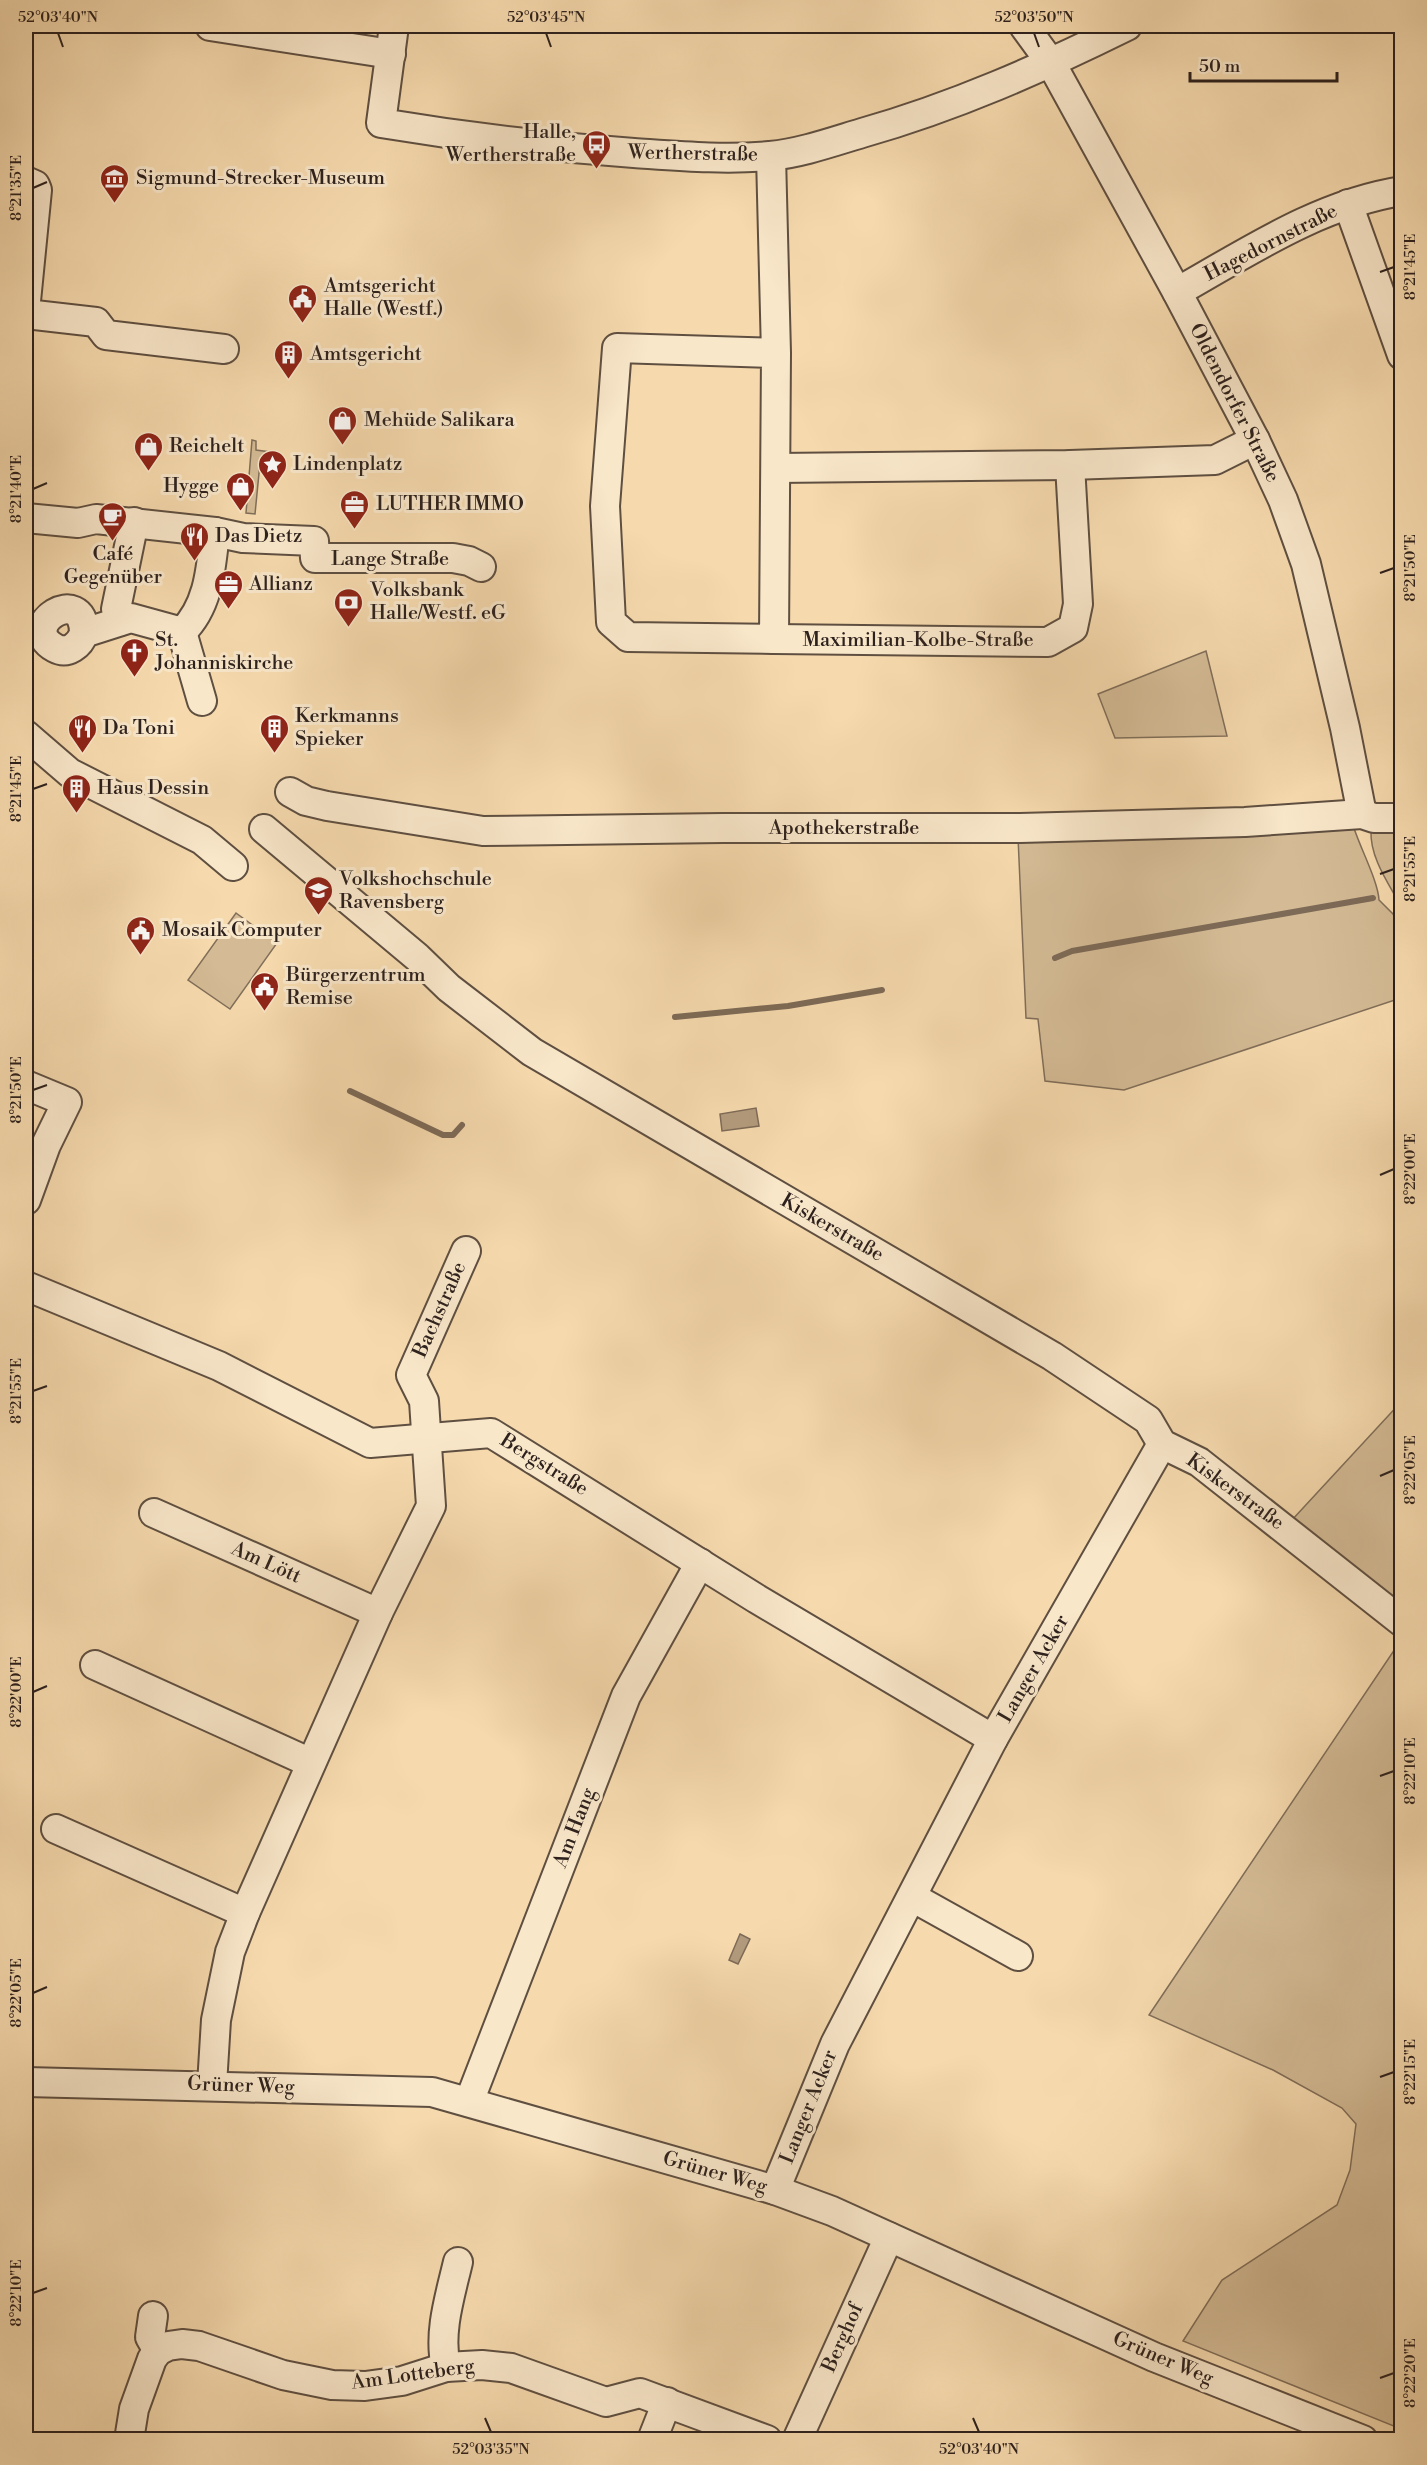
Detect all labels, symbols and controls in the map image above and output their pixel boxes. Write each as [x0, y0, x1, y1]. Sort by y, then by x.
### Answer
text: 52°03'40"N [18, 8, 98, 27]
text: 52°03'45"N [507, 8, 585, 27]
text: 52°03'50"N [994, 8, 1074, 27]
scale bar [1190, 45, 1337, 83]
text: 50 m [1199, 55, 1241, 78]
place label: Halle, Wertherstraße [445, 120, 576, 168]
bus stop icon: Halle, Wertherstraße [581, 128, 613, 170]
street label: Wertherstraße [627, 140, 758, 168]
text: 8°21'35"E [7, 155, 26, 221]
museum icon: Sigmund-Strecker-Museum [99, 162, 131, 204]
place label: Sigmund-Strecker-Museum [136, 166, 385, 191]
street label: Hagedornstraße [1200, 199, 1342, 287]
text: 8°21'45"E [1401, 234, 1420, 300]
place label: Amtsgericht Halle (Westf.) [323, 274, 444, 322]
public building icon: Amtsgericht Halle (Westf.) [287, 282, 319, 324]
street label: Oldendorfer Straße [1183, 319, 1285, 487]
building icon: Amtsgericht [273, 338, 305, 380]
place label: Amtsgericht [309, 342, 422, 367]
shop icon: Mehüde Salikara [327, 404, 359, 446]
place label: Mehüde Salikara [364, 408, 516, 433]
shop icon: Reichelt [132, 430, 164, 472]
place label: Reichelt [169, 434, 244, 459]
place icon: Lindenplatz [256, 448, 288, 490]
place label: Lindenplatz [293, 452, 402, 477]
text: 8°21'40"E [7, 455, 26, 523]
shop icon: Hygge [224, 470, 256, 512]
place label: Hygge [163, 474, 219, 499]
office icon: LUTHER IMMO [339, 488, 371, 530]
place label: LUTHER IMMO [376, 492, 524, 517]
cafe icon: Café Gegenüber [97, 500, 129, 542]
restaurant icon: Das Dietz [178, 520, 210, 562]
place label: Das Dietz [215, 524, 302, 549]
text: 8°21'50"E [1401, 534, 1420, 602]
place label: Café Gegenüber [64, 542, 163, 590]
street label: Lange Straße [331, 547, 449, 572]
office icon: Allianz [212, 568, 244, 610]
place label: Allianz [248, 572, 313, 597]
place label: Volksbank Halle/Westf. eG [369, 578, 506, 626]
bank icon: Volksbank Halle/Westf. eG [333, 586, 365, 628]
place label: St. Johanniskirche [154, 628, 293, 676]
street label: Maximilian-Kolbe-Straße [802, 628, 1034, 653]
church icon: St. Johanniskirche [118, 636, 150, 678]
place label: Kerkmanns Spieker [295, 704, 399, 752]
restaurant icon: Da Toni [66, 712, 98, 754]
building icon: Kerkmanns Spieker [258, 712, 290, 754]
place label: Da Toni [103, 716, 175, 741]
text: 8°21'45"E [7, 756, 26, 822]
building icon: Haus Dessin [60, 772, 92, 814]
place label: Haus Dessin [97, 776, 209, 801]
street label: Apothekerstraße [768, 816, 919, 841]
text: 8°21'55"E [1401, 836, 1420, 902]
place label: Volkshochschule Ravensberg [338, 867, 492, 915]
school or university icon: Volkshochschule Ravensberg [302, 874, 334, 916]
public building icon: Mosaik Computer [125, 914, 157, 956]
place label: Mosaik Computer [162, 918, 322, 943]
place label: Bürgerzentrum Remise [285, 963, 426, 1011]
public building icon: Bürgerzentrum Remise [249, 970, 281, 1012]
text: 8°21'50"E [7, 1056, 26, 1124]
text: 8°22'00"E [1401, 1133, 1420, 1205]
street label: Kiskerstraße [776, 1188, 888, 1268]
street label: Bachstraße [407, 1258, 472, 1363]
text: 8°21'55"E [7, 1358, 26, 1424]
street label: Bergstraße [495, 1428, 593, 1502]
text: 8°22'05"E [1401, 1435, 1420, 1505]
street label: Kiskerstraße [1181, 1448, 1289, 1536]
street label: Am Lött [226, 1536, 305, 1589]
street label: Langer Acker [993, 1610, 1075, 1727]
text: 8°22'00"E [7, 1656, 26, 1728]
text: 8°22'10"E [1401, 1737, 1420, 1805]
street label: Am Hang [548, 1784, 602, 1873]
text: 8°22'05"E [7, 1958, 26, 2028]
text: 8°22'15"E [1401, 2039, 1420, 2105]
street label: Langer Acker [775, 2046, 843, 2168]
street label: Grüner Weg [187, 2072, 296, 2100]
street label: Grüner Weg [660, 2146, 771, 2200]
text: 8°22'10"E [7, 2259, 26, 2327]
street label: Berghof [816, 2299, 870, 2377]
street label: Grüner Weg [1109, 2327, 1218, 2392]
text: 8°22'20"E [1401, 2338, 1420, 2408]
street label: Am Lotteberg [349, 2354, 477, 2396]
text: 52°03'35"N [452, 2440, 530, 2459]
text: 52°03'40"N [939, 2440, 1019, 2459]

